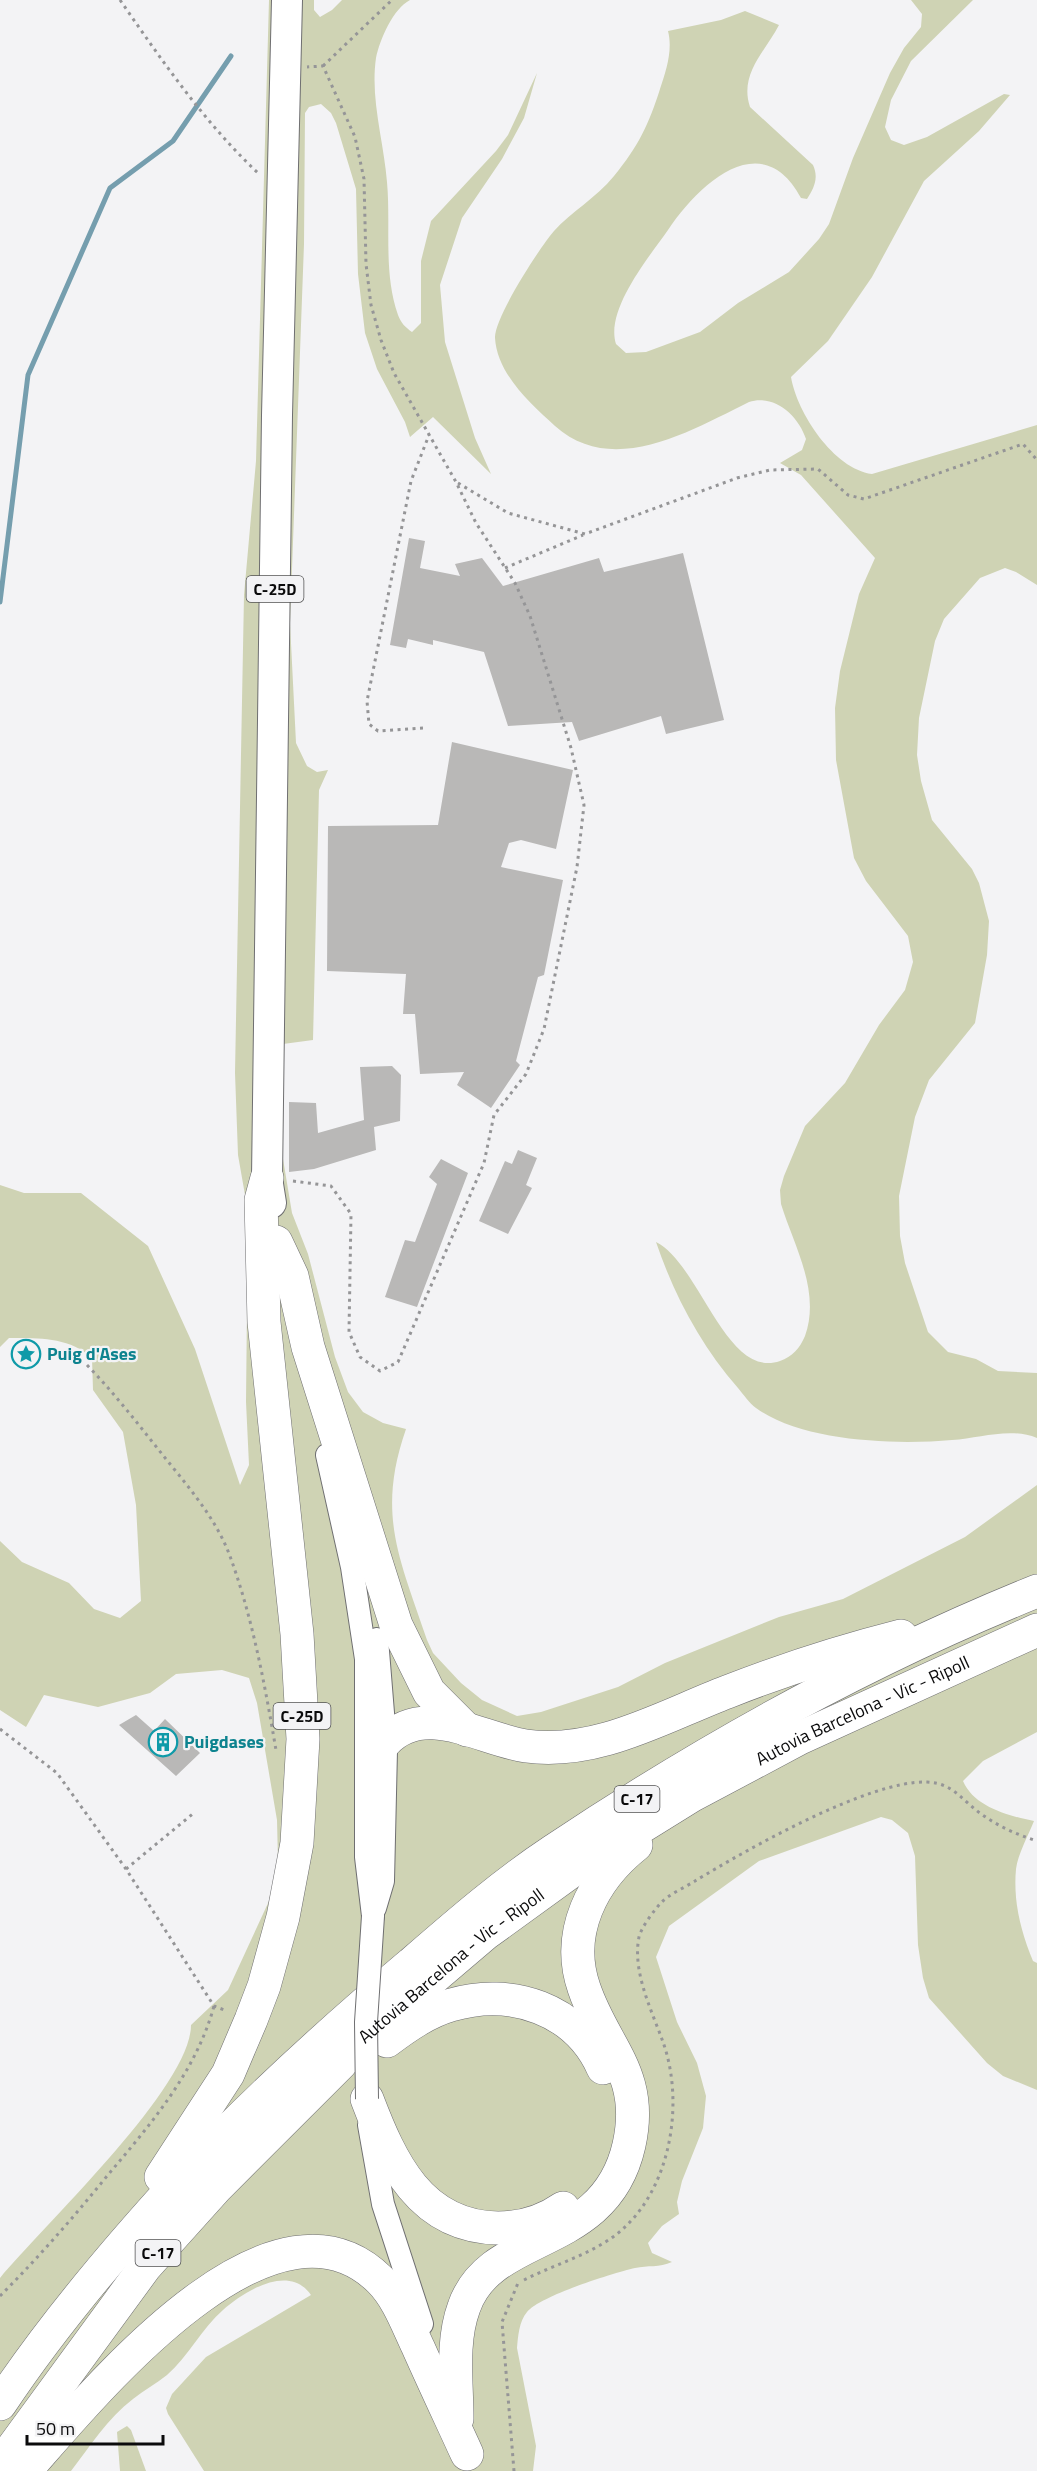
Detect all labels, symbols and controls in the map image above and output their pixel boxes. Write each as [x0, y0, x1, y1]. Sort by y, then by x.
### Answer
road number: C-25D [246, 576, 304, 602]
place icon: Puig d'Ases [10, 1338, 42, 1370]
place label: Puig d'Ases [47, 1340, 136, 1367]
street label: Autovia Barcelona - Vic - Ripoll [751, 1649, 974, 1772]
road number: C-25D [274, 1703, 330, 1729]
building icon: Puigdases [147, 1726, 179, 1758]
place label: Puigdases [184, 1728, 264, 1755]
road number: C-17 [614, 1786, 660, 1812]
street label: Autovia Barcelona - Vic - Ripoll [352, 1881, 550, 2049]
road number: C-17 [136, 2240, 180, 2266]
scale bar [27, 2408, 164, 2446]
text: 50 m [36, 2415, 75, 2442]

